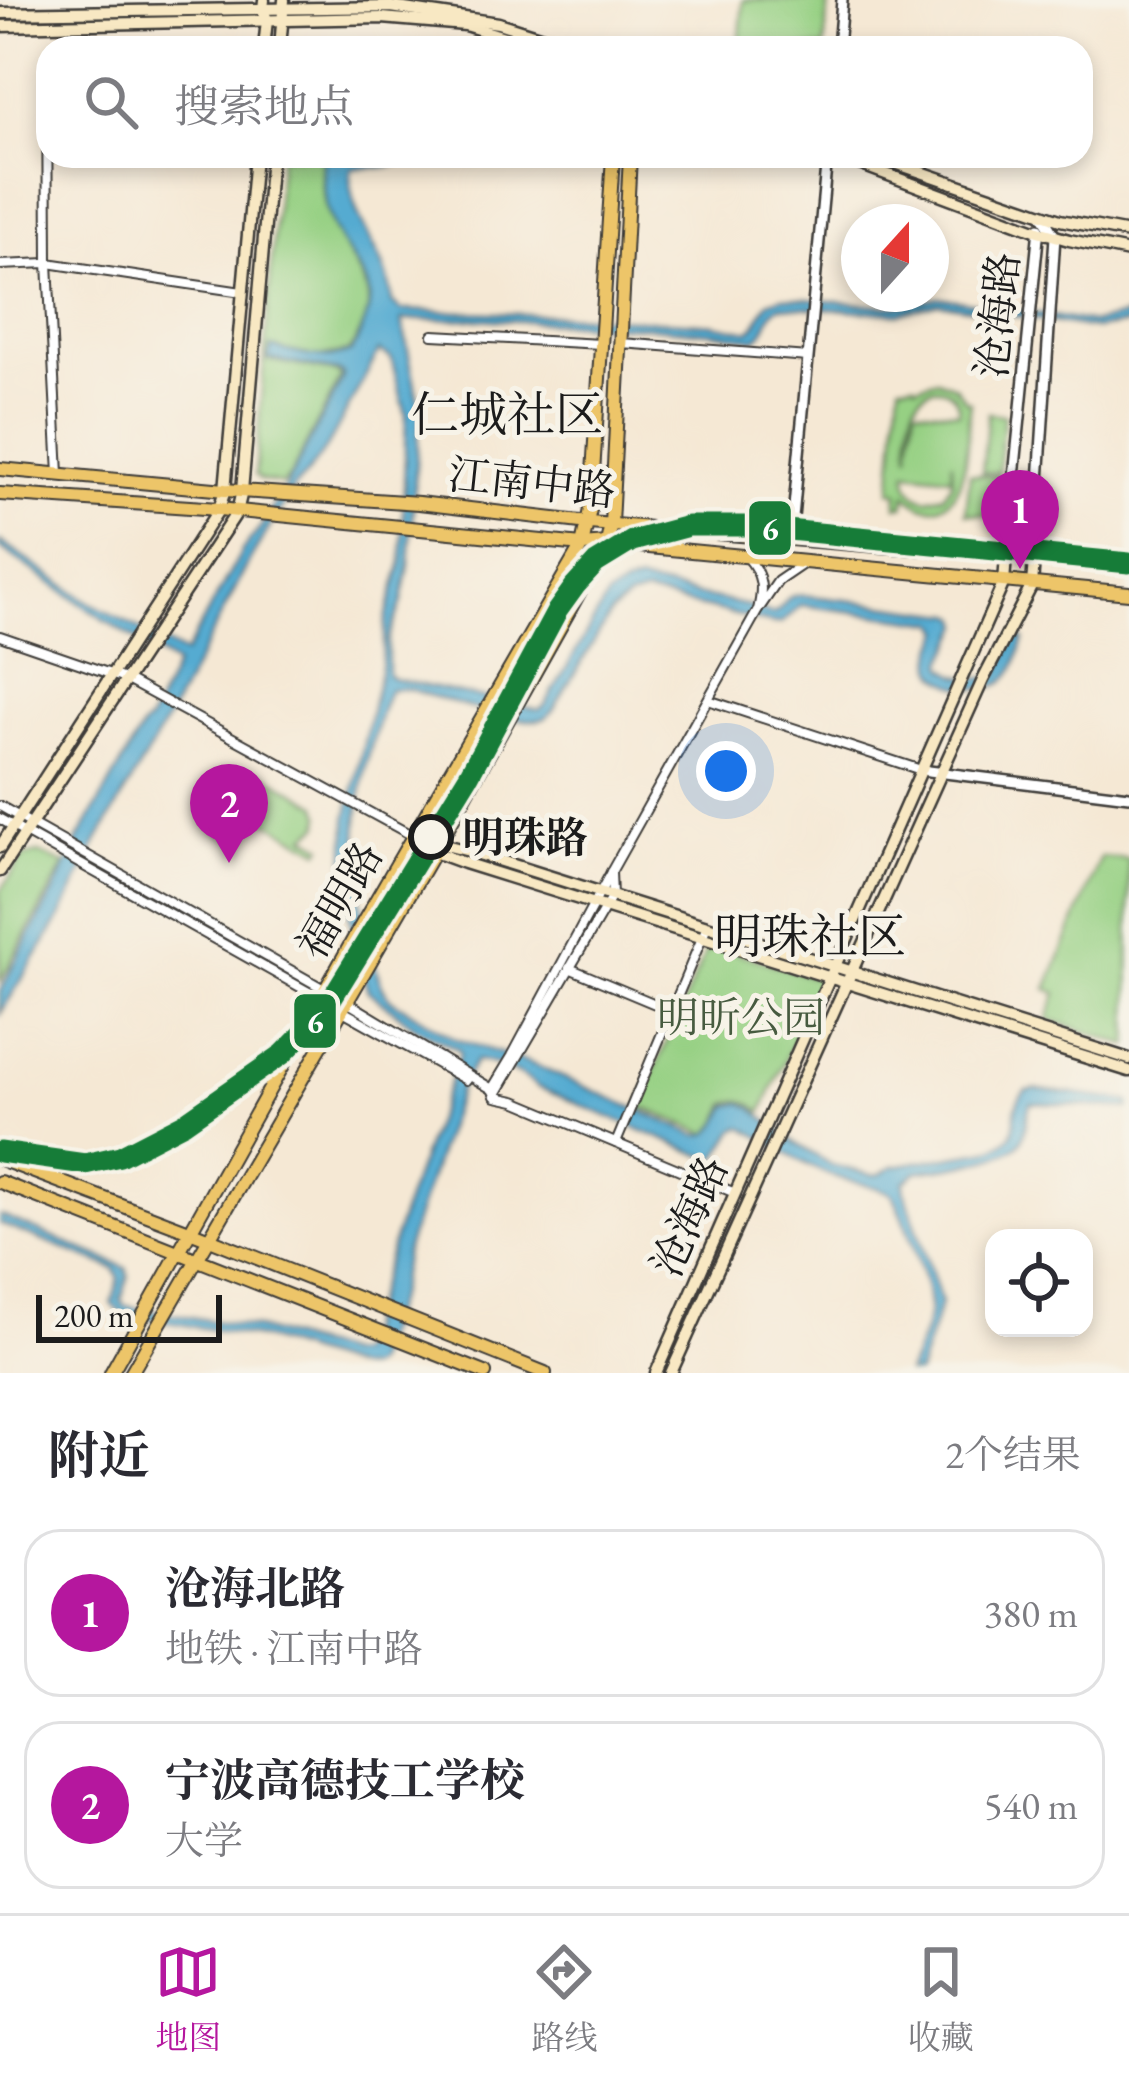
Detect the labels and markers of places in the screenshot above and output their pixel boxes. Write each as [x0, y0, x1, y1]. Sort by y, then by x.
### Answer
pin: 1 [981, 470, 1059, 569]
pin: 2 [190, 764, 268, 863]
place label: 明珠路 [462, 810, 588, 865]
marker: 明珠路 [410, 816, 452, 858]

